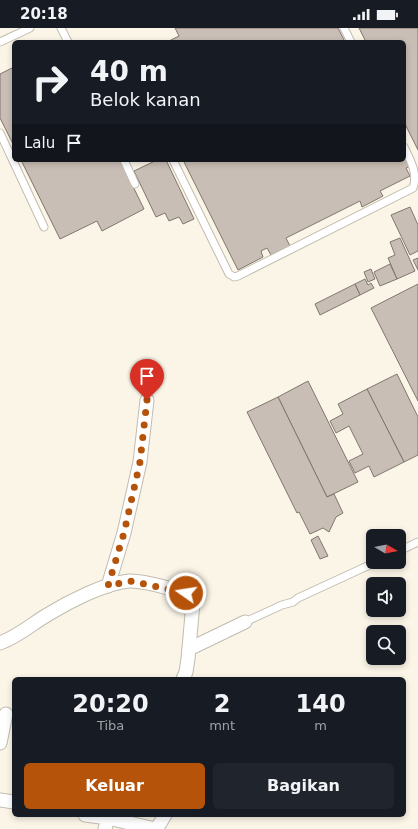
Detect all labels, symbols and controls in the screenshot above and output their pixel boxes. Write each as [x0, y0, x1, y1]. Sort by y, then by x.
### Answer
text: 20:18 [20, 5, 68, 23]
text: 40 m [90, 55, 168, 88]
icon: right [24, 56, 76, 108]
text: Belok kanan [90, 89, 201, 110]
icon: arrive [63, 132, 85, 154]
text: Lalu [24, 134, 55, 152]
pin [130, 359, 164, 400]
icon: arrive [136, 365, 158, 387]
north arrow [366, 529, 406, 569]
map controls [366, 529, 406, 665]
position arrow [165, 572, 207, 614]
button: sound [366, 577, 406, 617]
button: search [366, 625, 406, 665]
text: 20:20 [72, 690, 149, 718]
text: 2 [214, 690, 230, 718]
text: 140 [295, 690, 346, 718]
text: Tiba [97, 718, 124, 733]
text: mnt [209, 718, 235, 733]
text: m [314, 718, 327, 733]
button: Keluar [24, 763, 205, 809]
button: Bagikan [213, 763, 394, 809]

